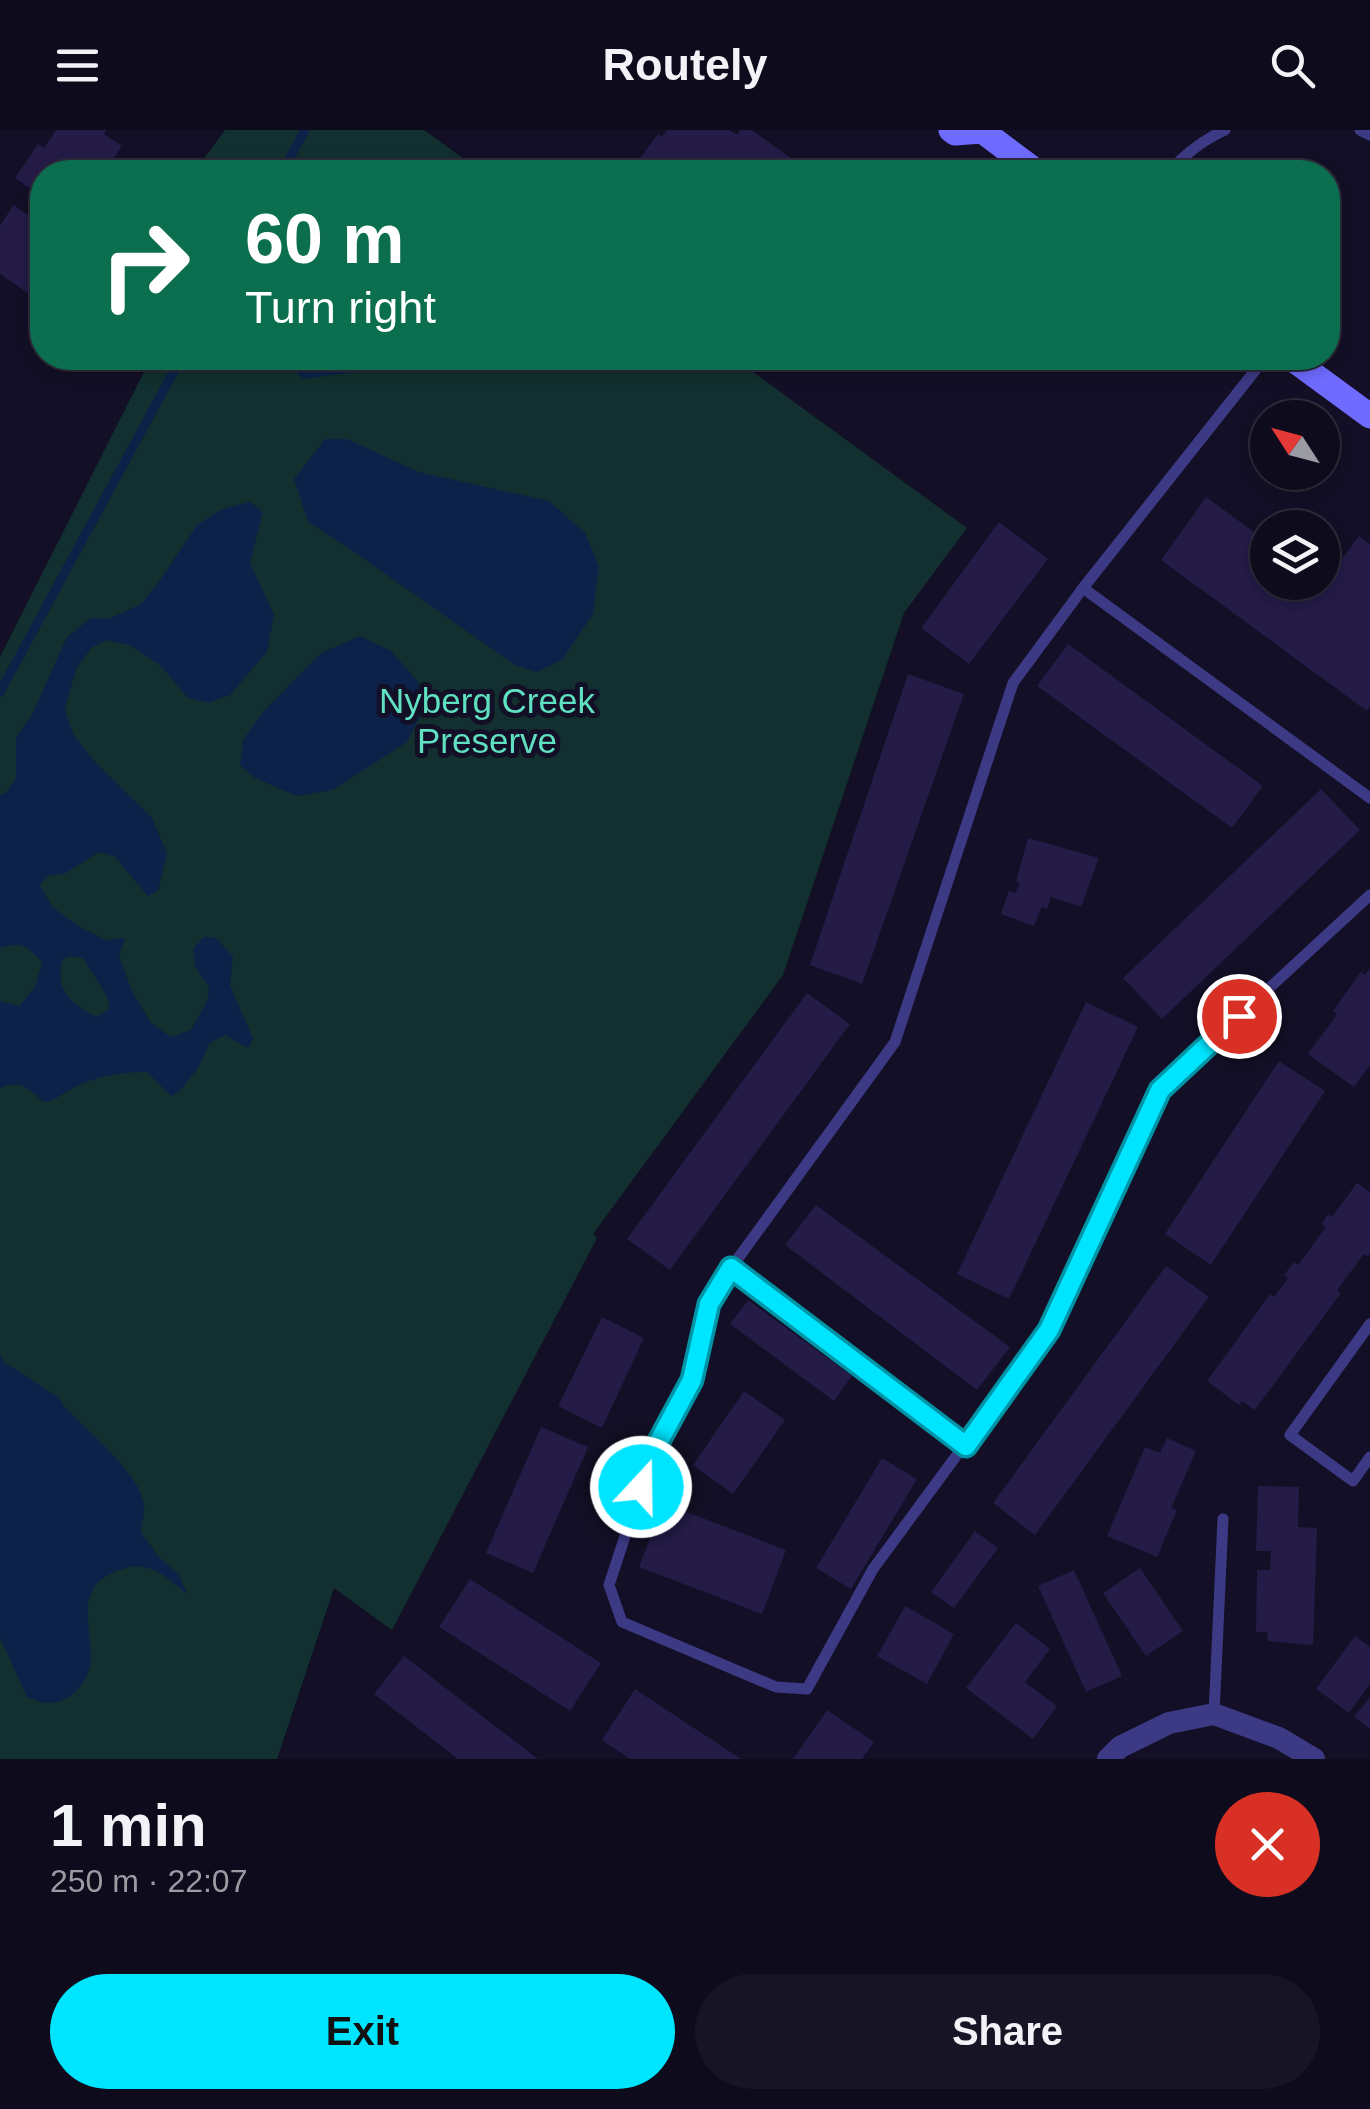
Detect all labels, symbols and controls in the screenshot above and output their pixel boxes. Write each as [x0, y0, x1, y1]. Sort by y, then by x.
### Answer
icon: menu [50, 38, 105, 93]
icon: search [1265, 38, 1320, 93]
text: Routely [602, 39, 768, 90]
icon: right [80, 200, 210, 330]
text: 60 m [245, 200, 405, 278]
text: Turn right [245, 282, 436, 333]
north arrow [1250, 400, 1340, 490]
map controls [1250, 400, 1340, 600]
button: layers [1250, 510, 1340, 600]
park label: Nyberg Creek Preserve [379, 681, 595, 760]
pin [1197, 974, 1282, 1059]
icon: arrive [1212, 989, 1267, 1044]
position arrow [589, 1435, 693, 1539]
text: 1 min [50, 1792, 207, 1859]
button: close [1215, 1792, 1320, 1897]
text: 250 m · 22:07 [50, 1863, 247, 1899]
button: Exit [50, 1974, 675, 2089]
button: Share [695, 1974, 1320, 2089]

